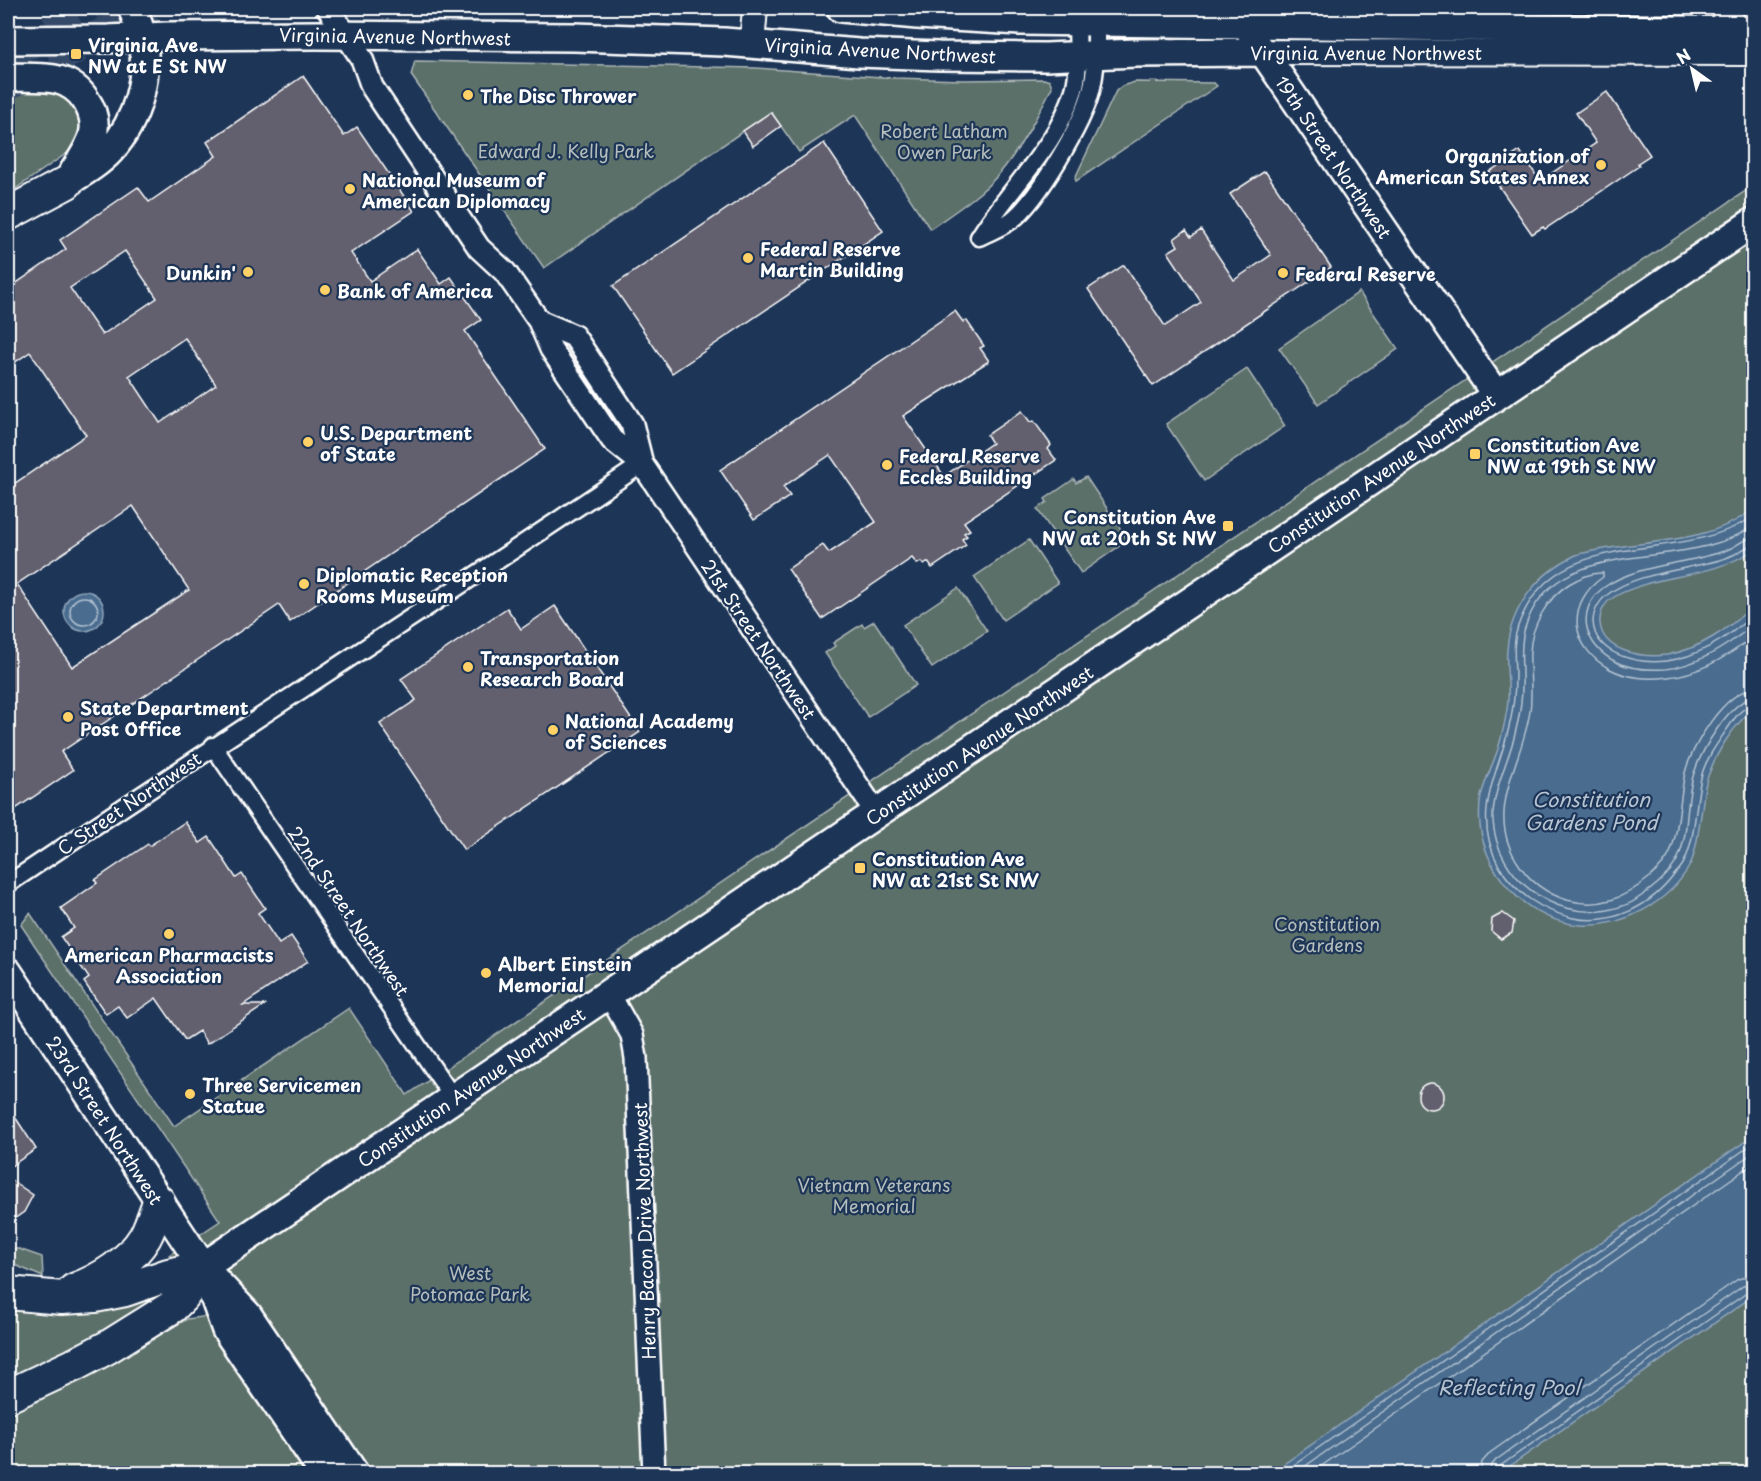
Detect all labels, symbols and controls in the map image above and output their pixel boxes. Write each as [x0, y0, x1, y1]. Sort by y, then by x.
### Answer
street label: Virginia Avenue Northwest [279, 20, 511, 52]
street label: Virginia Avenue Northwest [764, 30, 996, 70]
place label: Virginia Ave NW at E St NW [88, 31, 227, 79]
street label: Virginia Avenue Northwest [1250, 39, 1482, 66]
north arrow [1662, 39, 1722, 99]
text: N [1671, 42, 1695, 69]
marker: Virginia Ave NW at E St NW [69, 47, 83, 61]
street label: 19th Street Northwest [1269, 70, 1399, 244]
place label: The Disc Thrower [480, 82, 637, 109]
marker: The Disc Thrower [461, 88, 475, 102]
park label: Robert Latham Owen Park [880, 117, 1008, 165]
park label: Edward J. Kelly Park [478, 137, 654, 164]
place label: Organization of American States Annex [1375, 142, 1590, 190]
marker: Organization of American States Annex [1594, 158, 1608, 172]
place label: National Museum of American Diplomacy [361, 166, 551, 214]
marker: National Museum of American Diplomacy [343, 182, 357, 196]
place label: Federal Reserve Martin Building [760, 235, 904, 283]
marker: Federal Reserve Martin Building [741, 251, 755, 265]
place label: Dunkin' [166, 259, 236, 286]
place label: Federal Reserve [1295, 260, 1436, 287]
marker: Dunkin' [241, 265, 255, 279]
marker: Federal Reserve [1276, 266, 1290, 280]
place label: Bank of America [337, 277, 493, 304]
marker: Bank of America [318, 283, 332, 297]
street label: Constitution Avenue Northwest [1262, 386, 1500, 560]
place label: U.S. Department of State [320, 419, 472, 467]
place label: Constitution Ave NW at 19th St NW [1487, 431, 1656, 479]
marker: U.S. Department of State [301, 435, 315, 449]
place label: Federal Reserve Eccles Building [899, 442, 1040, 490]
marker: Constitution Ave NW at 19th St NW [1468, 447, 1482, 461]
marker: Federal Reserve Eccles Building [880, 458, 894, 472]
place label: Constitution Ave NW at 20th St NW [1042, 503, 1216, 551]
marker: Constitution Ave NW at 20th St NW [1221, 519, 1235, 533]
street label: 21st Street Northwest [695, 553, 823, 725]
place label: Diplomatic Reception Rooms Museum [316, 561, 508, 609]
marker: Diplomatic Reception Rooms Museum [297, 577, 311, 591]
place label: Transportation Research Board [480, 644, 624, 692]
street label: Constitution Avenue Northwest [860, 658, 1098, 832]
marker: Transportation Research Board [461, 660, 475, 674]
place label: State Department Post Office [80, 694, 249, 742]
place label: National Academy of Sciences [565, 707, 734, 755]
marker: State Department Post Office [61, 710, 75, 724]
marker: National Academy of Sciences [546, 723, 560, 737]
street label: C Street Northwest [52, 745, 206, 861]
water label: Constitution Gardens Pond [1525, 784, 1660, 837]
street label: 22nd Street Northwest [282, 821, 416, 1001]
place label: Constitution Ave NW at 21st St NW [872, 845, 1039, 893]
marker: Constitution Ave NW at 21st St NW [853, 861, 867, 875]
park label: Constitution Gardens [1274, 910, 1380, 958]
marker: American Pharmacists Association [162, 927, 176, 941]
place label: American Pharmacists Association [63, 941, 274, 989]
place label: Albert Einstein Memorial [498, 950, 632, 998]
marker: Albert Einstein Memorial [479, 966, 493, 980]
street label: Constitution Avenue Northwest [352, 1000, 590, 1174]
street label: 23rd Street Northwest [40, 1030, 170, 1210]
place label: Three Servicemen Statue [202, 1071, 361, 1119]
marker: Three Servicemen Statue [183, 1087, 197, 1101]
street label: Henry Bacon Drive Northwest [626, 1102, 662, 1360]
park label: Vietnam Veterans Memorial [798, 1171, 950, 1219]
park label: West Potomac Park [410, 1259, 530, 1307]
water label: Reflecting Pool [1438, 1372, 1583, 1402]

